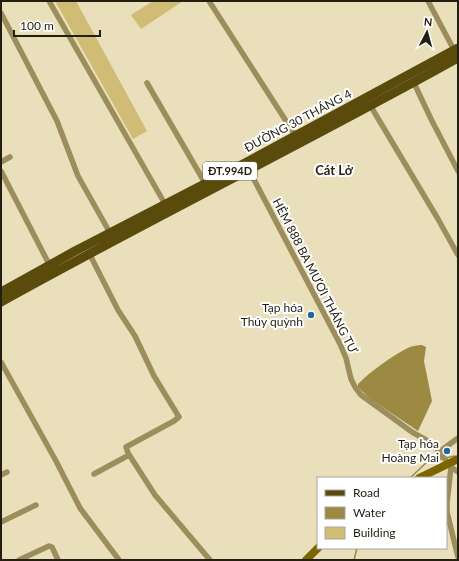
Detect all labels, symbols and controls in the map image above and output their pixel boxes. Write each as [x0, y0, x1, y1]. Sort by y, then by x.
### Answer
scale bar [14, 12, 100, 38]
north arrow [407, 12, 447, 52]
text: N [423, 15, 433, 28]
text: 100 m [20, 18, 54, 33]
street label: ĐƯỜNG 30 THÁNG 4 [242, 86, 354, 155]
road number: ĐT.994D [203, 162, 257, 180]
district label: Cát Lở [315, 162, 354, 178]
street label: HẺM 888 BA MƯƠI THÁNG TƯ [270, 196, 362, 357]
place label: Tạp hóa Thúy quỳnh [241, 300, 303, 329]
marker: Tạp hóa Thúy quỳnh [306, 310, 316, 320]
place label: Tạp hóa Hoàng Mai [381, 436, 439, 465]
marker: Tạp hóa Hoàng Mai [442, 446, 452, 456]
legend [317, 477, 447, 549]
text: Road [353, 485, 380, 500]
text: Water [353, 505, 386, 520]
text: Building [353, 525, 396, 540]

